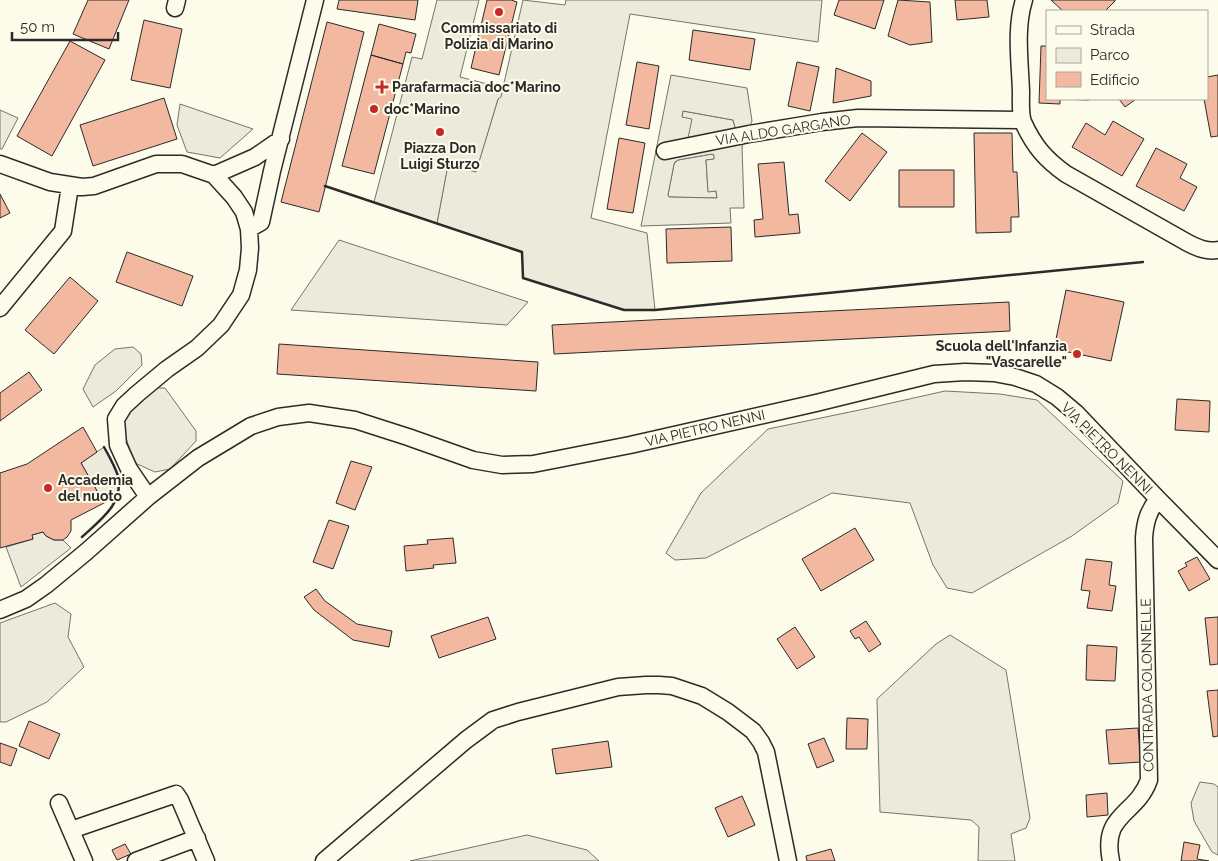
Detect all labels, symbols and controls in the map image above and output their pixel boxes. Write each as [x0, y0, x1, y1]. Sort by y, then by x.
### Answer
marker: Commissariato di Polizia di Marino [493, 6, 505, 18]
scale bar [12, 10, 119, 42]
legend [1046, 10, 1208, 100]
text: 50 m [20, 18, 55, 36]
place label: Commissariato di Polizia di Marino [441, 20, 557, 52]
text: Strada [1090, 21, 1135, 39]
text: Parco [1090, 46, 1130, 64]
text: Edificio [1090, 71, 1140, 89]
place label: Parafarmacia doc*Marino [392, 79, 561, 95]
marker: Parafarmacia doc*Marino [376, 81, 388, 93]
place label: doc*Marino [384, 101, 461, 117]
marker: doc*Marino [368, 103, 380, 115]
street label: VIA ALDO GARGANO [714, 111, 852, 149]
marker: Piazza Don Luigi Sturzo [434, 126, 446, 138]
place label: Piazza Don Luigi Sturzo [400, 140, 480, 172]
place label: Scuola dell'Infanzia "Vascarelle" [936, 338, 1067, 370]
marker: Scuola dell'Infanzia "Vascarelle" [1071, 348, 1083, 360]
street label: VIA PIETRO NENNI [1058, 399, 1156, 497]
street label: VIA PIETRO NENNI [644, 406, 766, 450]
place label: Accademia del nuoto [58, 472, 133, 504]
marker: Accademia del nuoto [42, 482, 54, 494]
street label: CONTRADA COLONNELLE [1137, 598, 1157, 772]

